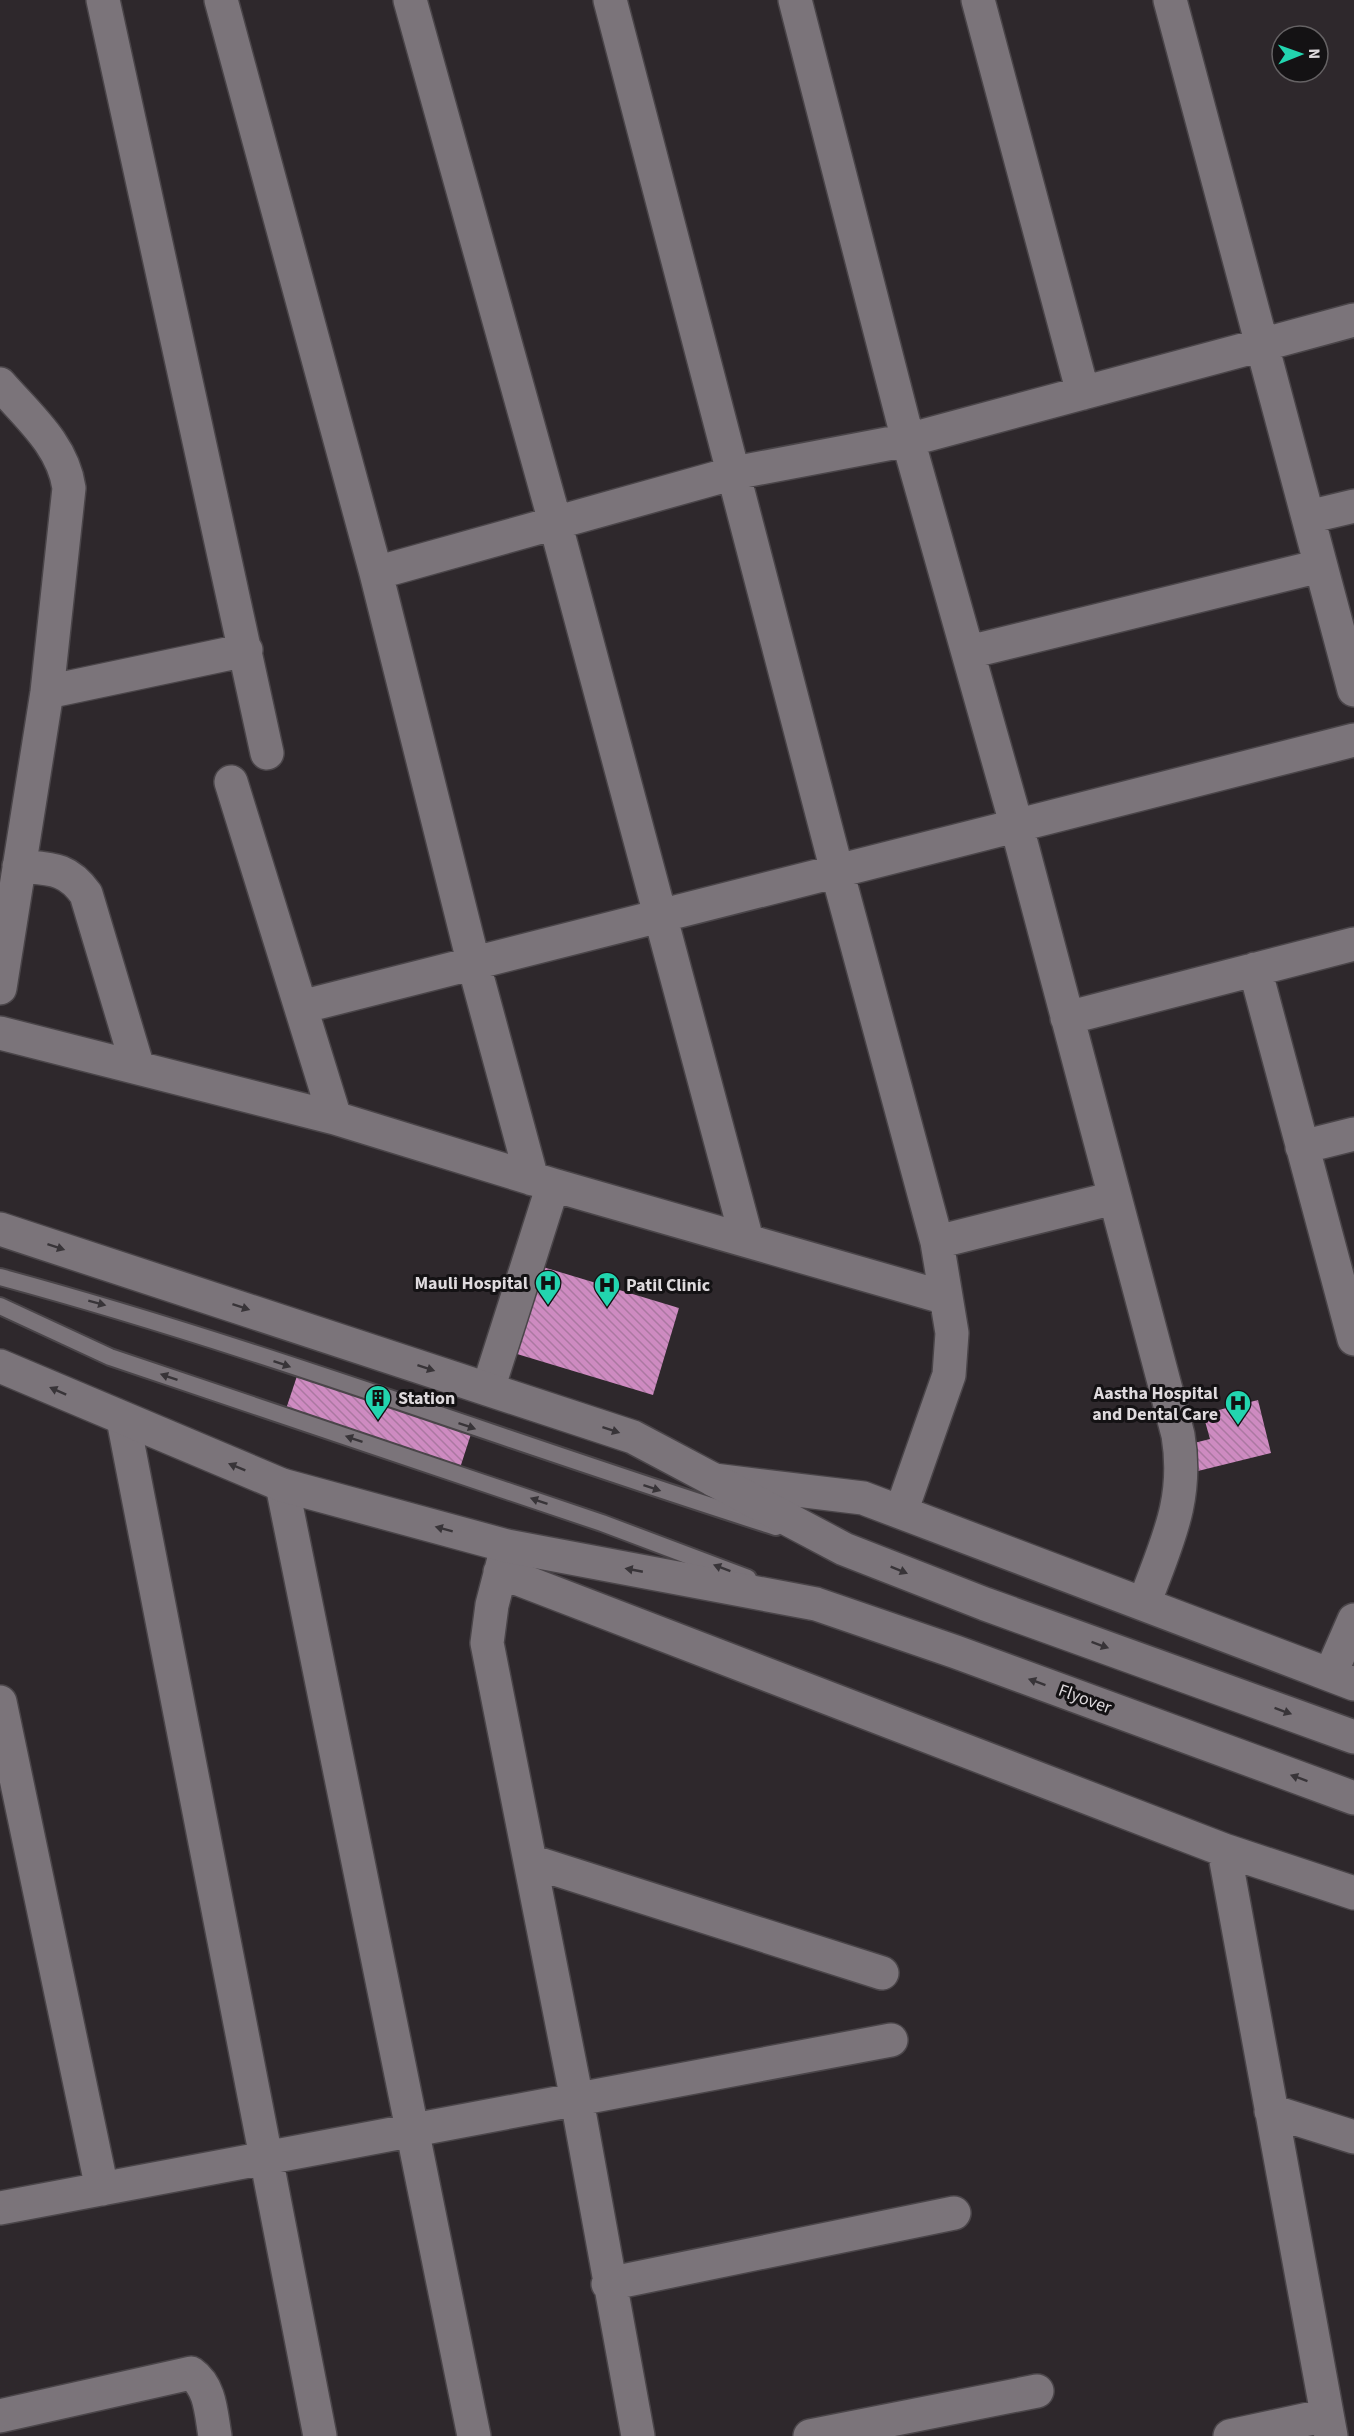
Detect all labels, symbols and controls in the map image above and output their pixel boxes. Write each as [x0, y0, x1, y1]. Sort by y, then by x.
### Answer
north arrow [1270, 24, 1330, 84]
text: N [1303, 48, 1325, 59]
one-way arrow [47, 1242, 65, 1252]
hospital icon: Mauli Hospital [533, 1268, 563, 1306]
hospital icon: Patil Clinic [592, 1270, 622, 1308]
place label: Mauli Hospital [414, 1271, 528, 1296]
place label: Patil Clinic [626, 1273, 711, 1298]
one-way arrow [88, 1299, 106, 1308]
one-way arrow [232, 1303, 250, 1312]
one-way arrow [273, 1360, 291, 1369]
one-way arrow [417, 1364, 435, 1374]
one-way arrow [160, 1371, 178, 1381]
place label: Aastha Hospital and Dental Care [1092, 1381, 1218, 1427]
building icon: Station [363, 1383, 393, 1421]
one-way arrow [48, 1386, 66, 1396]
place label: Station [398, 1386, 455, 1411]
hospital icon: Aastha Hospital and Dental Care [1223, 1388, 1253, 1426]
one-way arrow [458, 1422, 476, 1431]
one-way arrow [602, 1425, 620, 1435]
one-way arrow [345, 1434, 363, 1443]
one-way arrow [228, 1462, 246, 1472]
one-way arrow [643, 1483, 661, 1493]
one-way arrow [530, 1496, 548, 1505]
one-way arrow [435, 1524, 453, 1533]
one-way arrow [713, 1563, 731, 1573]
one-way arrow [625, 1565, 644, 1574]
one-way arrow [890, 1566, 908, 1575]
one-way arrow [1091, 1641, 1109, 1651]
one-way arrow [1028, 1676, 1046, 1686]
street label: Flyover [1055, 1678, 1116, 1720]
one-way arrow [1274, 1707, 1292, 1717]
one-way arrow [1290, 1772, 1308, 1782]

